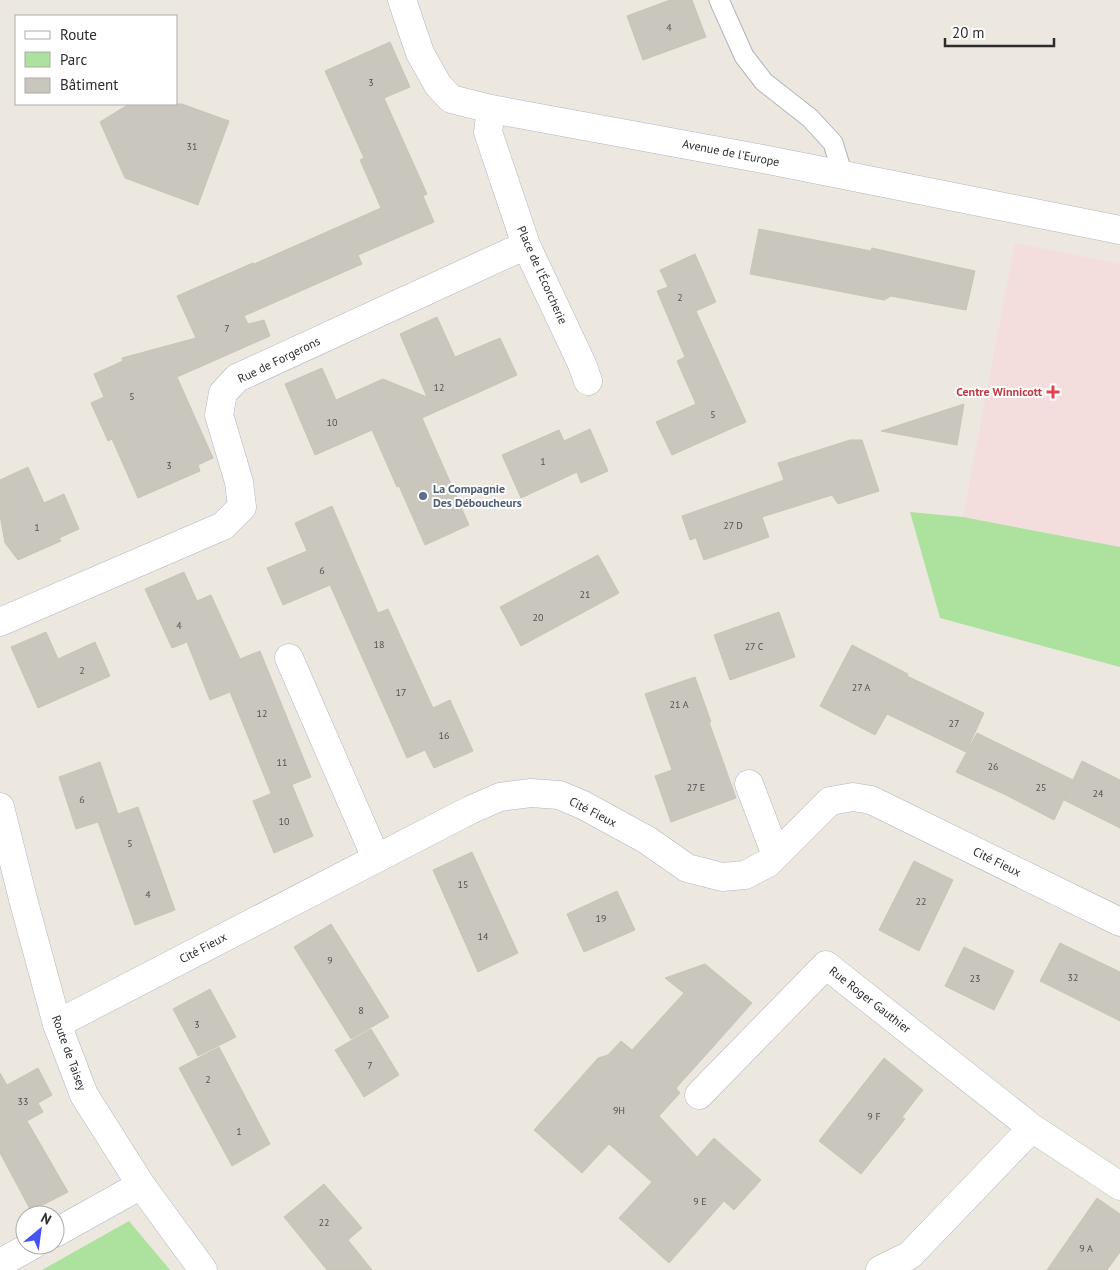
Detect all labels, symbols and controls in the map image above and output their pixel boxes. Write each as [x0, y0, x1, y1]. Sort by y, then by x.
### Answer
legend [15, 15, 178, 105]
scale bar [945, 15, 1054, 47]
house number: 4 [666, 21, 672, 34]
text: 20 m [952, 23, 985, 42]
text: Route [60, 25, 97, 44]
text: Parc [60, 50, 87, 69]
text: Bâtiment [60, 75, 118, 94]
house number: 3 [368, 76, 374, 89]
street label: Avenue de l'Europe [681, 136, 781, 169]
house number: 31 [187, 140, 197, 153]
street label: Place de l'Écorcherie [514, 223, 571, 326]
house number: 2 [677, 291, 683, 304]
house number: 7 [224, 322, 230, 335]
street label: Rue de Forgerons [235, 333, 322, 386]
house number: 12 [434, 381, 444, 394]
place label: Centre Winnicott [956, 384, 1043, 399]
marker: Centre Winnicott [1046, 385, 1060, 399]
house number: 5 [129, 390, 135, 403]
house number: 5 [710, 408, 716, 421]
house number: 10 [327, 416, 338, 429]
house number: 1 [540, 455, 546, 468]
house number: 3 [166, 459, 172, 472]
place label: La Compagnie Des Déboucheurs [433, 481, 522, 510]
marker: La Compagnie Des Déboucheurs [417, 490, 429, 502]
house number: 27 D [723, 519, 743, 532]
house number: 1 [34, 521, 40, 534]
house number: 6 [319, 564, 325, 577]
house number: 21 [580, 588, 590, 601]
house number: 20 [533, 611, 544, 624]
house number: 4 [176, 619, 182, 632]
house number: 18 [374, 638, 384, 651]
house number: 27 C [745, 640, 764, 653]
house number: 2 [79, 664, 85, 677]
house number: 27 A [852, 681, 870, 694]
house number: 17 [396, 686, 406, 699]
house number: 21 A [669, 698, 689, 711]
house number: 12 [257, 707, 267, 720]
house number: 27 [949, 717, 959, 730]
house number: 16 [439, 729, 449, 742]
house number: 11 [277, 756, 287, 769]
house number: 26 [988, 760, 998, 773]
house number: 27 E [687, 781, 705, 794]
house number: 25 [1036, 781, 1046, 794]
house number: 24 [1093, 787, 1104, 800]
house number: 6 [79, 793, 85, 806]
street label: Cité Fieux [567, 793, 620, 830]
house number: 10 [279, 815, 290, 828]
house number: 5 [127, 837, 133, 850]
street label: Cité Fieux [971, 844, 1024, 880]
house number: 15 [458, 878, 468, 891]
house number: 4 [145, 888, 151, 901]
house number: 22 [916, 895, 926, 908]
house number: 19 [596, 912, 606, 925]
street label: Cité Fieux [177, 929, 229, 966]
house number: 14 [478, 930, 489, 943]
house number: 9 [327, 954, 333, 967]
street label: Rue Roger Gauthier [827, 963, 914, 1036]
house number: 32 [1068, 971, 1078, 984]
house number: 23 [970, 972, 980, 985]
house number: 8 [358, 1004, 364, 1017]
street label: Route de Taisey [49, 1013, 90, 1093]
house number: 3 [194, 1018, 200, 1031]
house number: 7 [367, 1059, 373, 1072]
house number: 2 [205, 1073, 211, 1086]
house number: 33 [18, 1095, 28, 1108]
house number: 9H [613, 1104, 625, 1117]
house number: 9 F [867, 1110, 881, 1123]
house number: 1 [236, 1125, 242, 1138]
house number: 9 E [693, 1195, 707, 1208]
north arrow [15, 1205, 65, 1255]
text: N [38, 1209, 55, 1229]
house number: 22 [319, 1216, 329, 1229]
house number: 9 A [1079, 1242, 1093, 1255]

